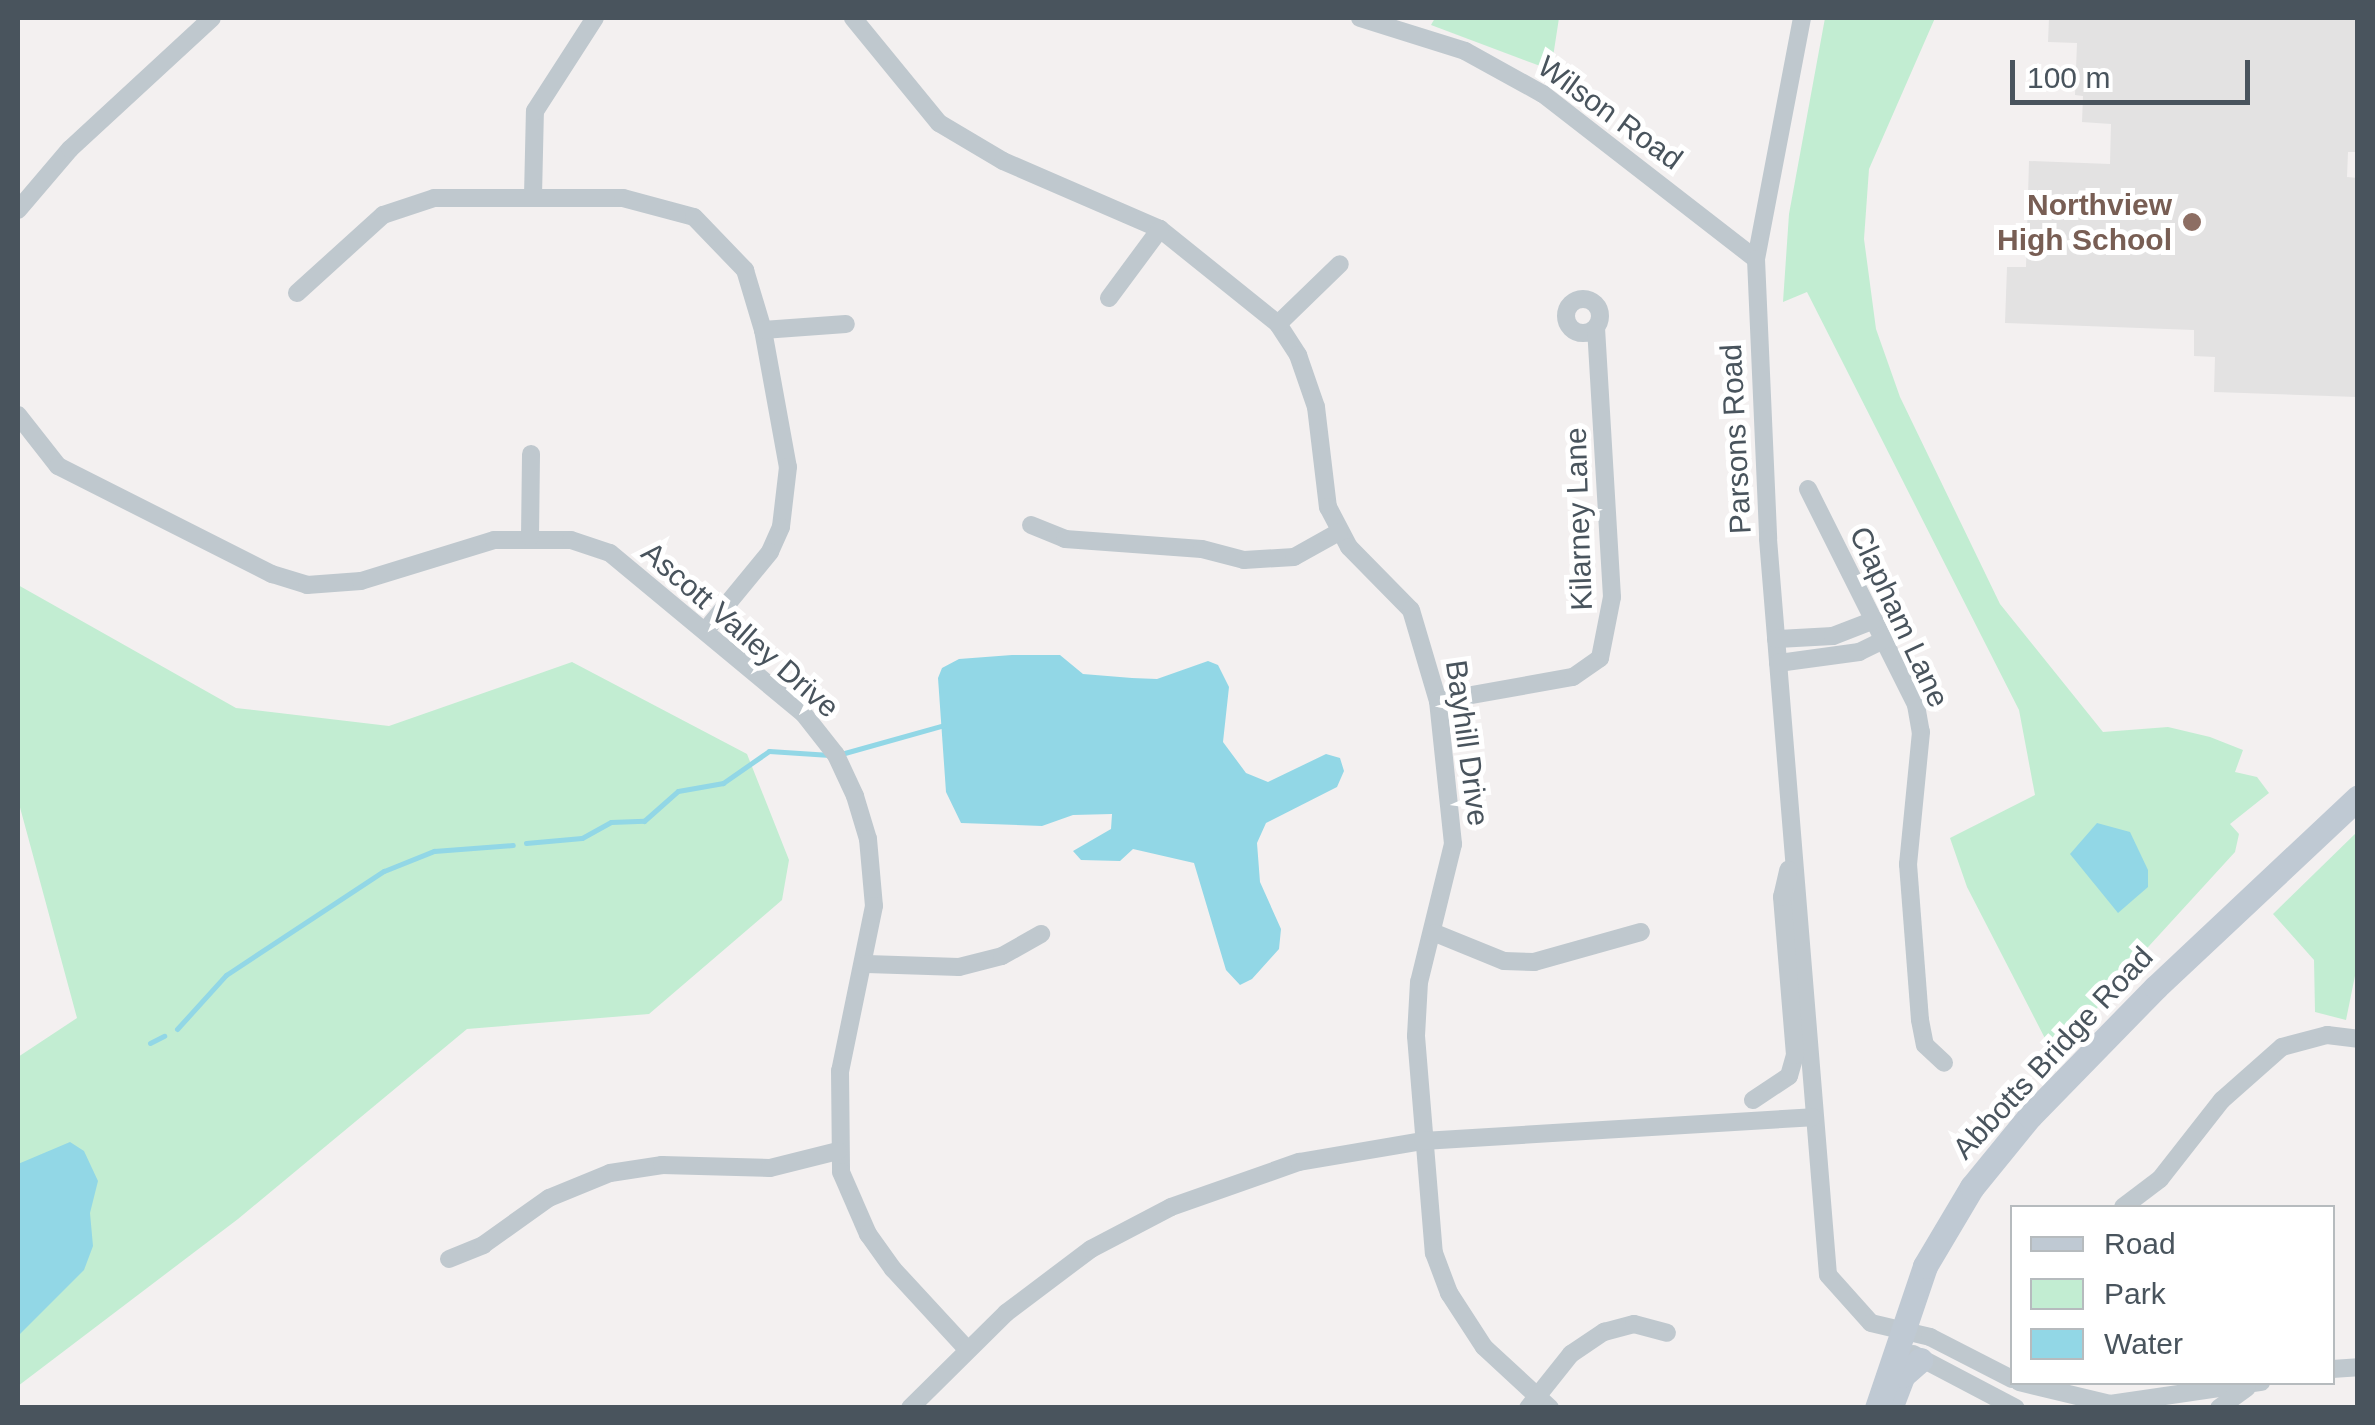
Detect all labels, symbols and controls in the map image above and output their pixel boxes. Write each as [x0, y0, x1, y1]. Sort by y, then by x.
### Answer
scale bar [2015, 40, 2255, 102]
street label: Wilson Road [1531, 48, 1689, 178]
text: 100 m [2027, 61, 2110, 94]
place label: Northview High School [1997, 187, 2172, 258]
marker: Northview High School [2181, 211, 2203, 233]
street label: Parsons Road [1713, 343, 1759, 535]
street label: Kilarney Lane [1558, 427, 1600, 611]
street label: Clapham Lane [1841, 521, 1957, 713]
street label: Ascott Valley Drive [634, 535, 846, 725]
street label: Bayhill Drive [1438, 658, 1496, 828]
street label: Abbotts Bridge Road [1945, 939, 2161, 1167]
legend [2010, 1205, 2335, 1385]
text: Road [2104, 1227, 2176, 1260]
text: Park [2104, 1277, 2166, 1310]
text: Water [2104, 1327, 2183, 1360]

